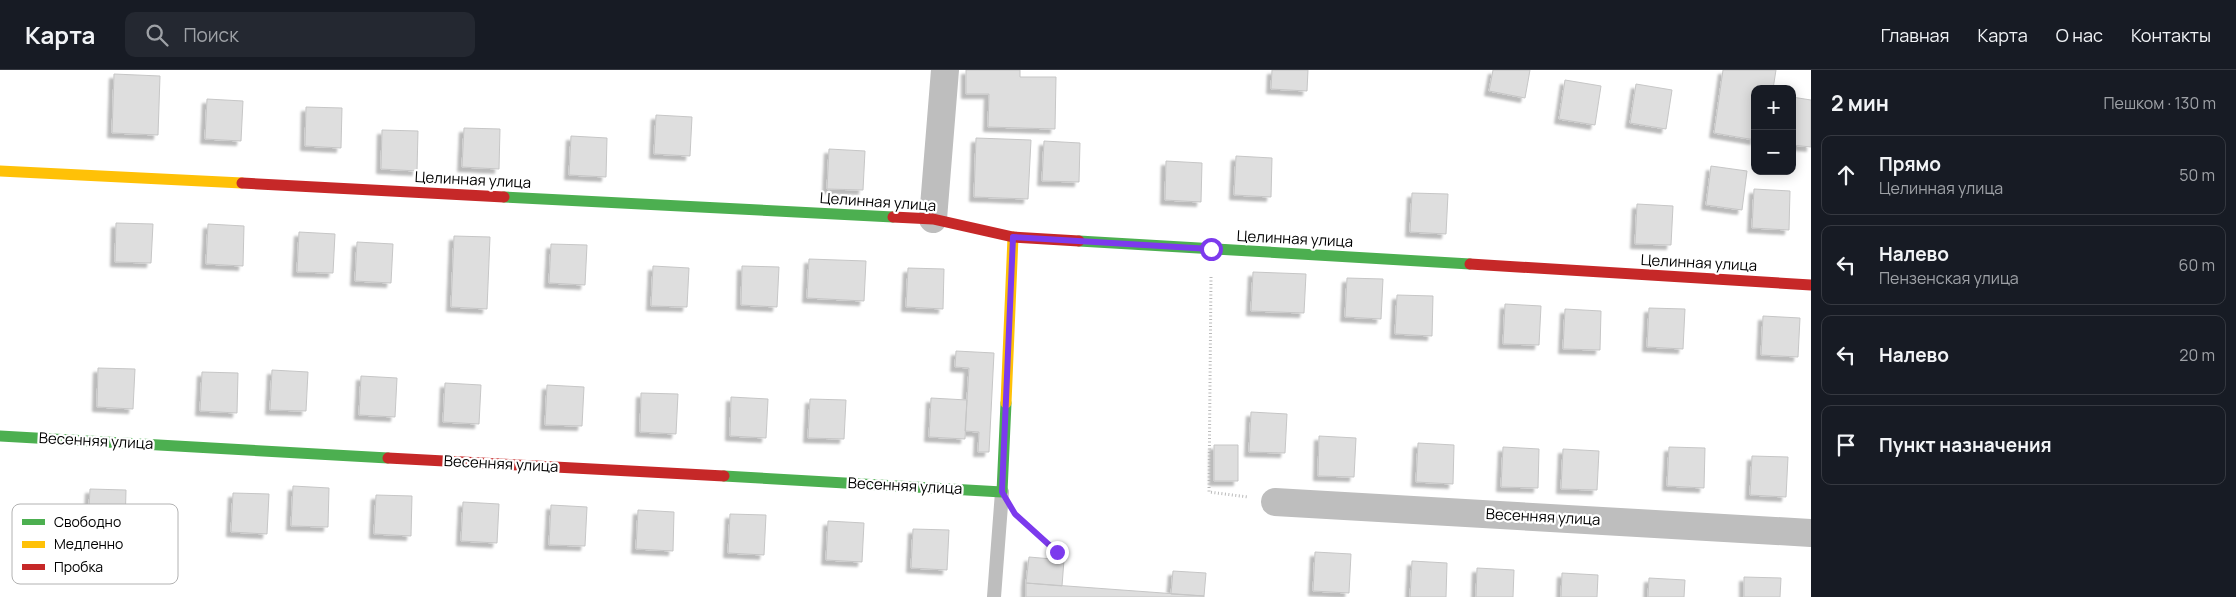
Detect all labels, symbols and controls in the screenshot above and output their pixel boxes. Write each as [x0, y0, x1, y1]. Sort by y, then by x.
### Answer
search box [125, 12, 475, 57]
text: Карта [25, 18, 95, 51]
icon: search [143, 21, 171, 49]
text: Поиск [183, 22, 239, 48]
text: Главная [1881, 23, 1950, 47]
text: Карта [1978, 23, 2028, 47]
text: О нас [2056, 23, 2103, 47]
text: Контакты [2131, 23, 2211, 47]
map controls [1751, 85, 1796, 175]
button: + [1751, 85, 1796, 130]
text: 2 мин [1831, 89, 1889, 117]
text: Пешком · 130 m [2104, 92, 2216, 114]
button: − [1751, 130, 1796, 175]
text: Прямо [1879, 151, 1941, 177]
icon: ahead [1832, 161, 1860, 189]
text: 50 m [2179, 164, 2215, 186]
street label: Целинная улица [414, 166, 532, 193]
text: Целинная улица [1879, 177, 2003, 199]
street label: Целинная улица [819, 187, 937, 216]
street label: Целинная улица [1236, 225, 1354, 252]
route start [1200, 238, 1223, 261]
text: Налево [1879, 241, 1949, 267]
street label: Целинная улица [1640, 249, 1758, 276]
icon: left [1832, 251, 1860, 279]
text: 60 m [2179, 254, 2215, 276]
text: Пензенская улица [1879, 267, 2019, 289]
icon: left [1832, 341, 1860, 369]
text: Налево [1879, 342, 1949, 368]
text: 20 m [2179, 344, 2215, 366]
street label: Весенняя улица [38, 427, 154, 454]
icon: arrive [1832, 431, 1860, 459]
text: Пункт назначения [1879, 432, 2052, 458]
street label: Весенняя улица [443, 450, 559, 477]
street label: Весенняя улица [847, 472, 963, 499]
street label: Весенняя улица [1485, 503, 1601, 530]
legend [12, 504, 178, 584]
text: Свободно [54, 512, 121, 531]
text: Медленно [54, 534, 123, 553]
route end [1046, 541, 1069, 564]
text: Пробка [54, 557, 103, 576]

